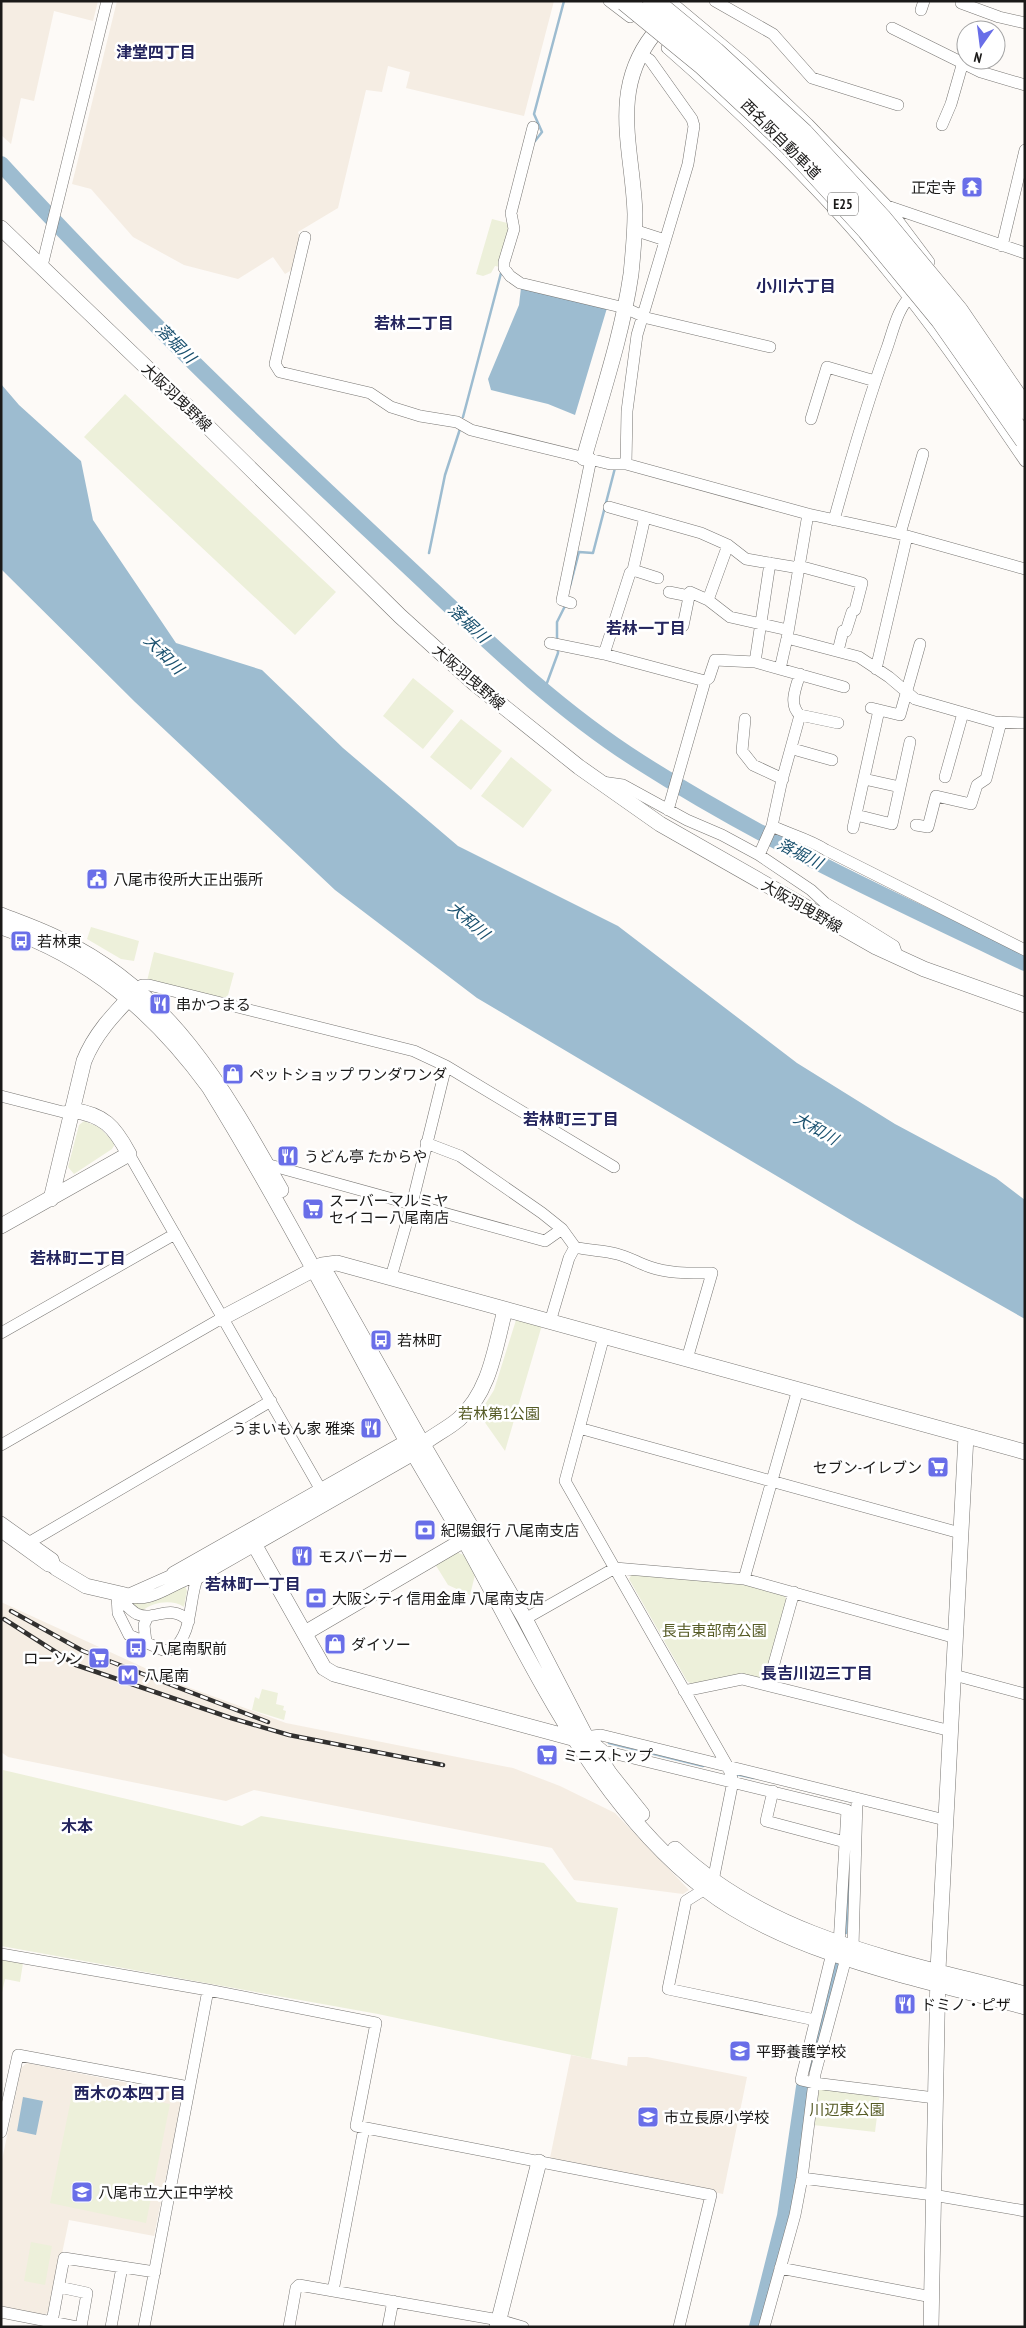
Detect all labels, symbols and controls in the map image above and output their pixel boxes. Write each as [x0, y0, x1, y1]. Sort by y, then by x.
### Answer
north arrow [956, 20, 1006, 70]
district label: 津堂四丁目 [116, 42, 196, 62]
text: N [972, 48, 984, 67]
street label: 西名阪自動車道 [737, 95, 825, 183]
temple icon: 正定寺 [960, 175, 984, 199]
place label: 正定寺 [911, 178, 956, 197]
road number: E25 [828, 192, 858, 215]
district label: 小川六丁目 [756, 276, 836, 296]
district label: 若林二丁目 [374, 313, 454, 333]
water label: 落堀川 [152, 319, 201, 368]
street label: 大阪羽曳野線 [138, 359, 216, 435]
water label: 落堀川 [445, 599, 495, 648]
district label: 若林一丁目 [606, 618, 686, 638]
water label: 大和川 [140, 630, 189, 679]
street label: 大阪羽曳野線 [429, 640, 509, 714]
water label: 落堀川 [774, 833, 828, 874]
public building icon: 八尾市役所大正出張所 [85, 867, 109, 891]
place label: 八尾市役所大正出張所 [113, 870, 263, 889]
street label: 大阪羽曳野線 [758, 875, 846, 937]
water label: 大和川 [444, 897, 495, 945]
bus stop icon: 若林東 [9, 929, 33, 953]
place label: 若林東 [37, 932, 82, 951]
restaurant icon: 串かつまる [148, 992, 172, 1016]
place label: 串かつまる [176, 995, 251, 1014]
shop icon: ペットショップ ワンダワンダ [221, 1062, 245, 1086]
place label: ペットショップ ワンダワンダ [249, 1065, 447, 1084]
water label: 大和川 [790, 1107, 844, 1150]
district label: 若林町三丁目 [523, 1109, 619, 1129]
restaurant icon: うどん亭 たからや [276, 1144, 300, 1168]
place label: うどん亭 たからや [304, 1147, 427, 1166]
place label: スーバーマルミヤ セイコー八尾南店 [329, 1191, 449, 1227]
supermarket icon: スーバーマルミヤ セイコー八尾南店 [301, 1197, 325, 1221]
district label: 若林町二丁目 [30, 1248, 126, 1268]
bus stop icon: 若林町 [369, 1328, 393, 1352]
place label: 若林町 [397, 1331, 442, 1350]
park label: 若林第1公園 [458, 1404, 540, 1423]
restaurant icon: うまいもん家 雅楽 [359, 1416, 383, 1440]
place label: うまいもん家 雅楽 [232, 1419, 355, 1438]
supermarket icon: セブン-イレブン [926, 1455, 950, 1479]
place label: セブン-イレブン [813, 1458, 922, 1477]
bank icon: 紀陽銀行 八尾南支店 [413, 1518, 437, 1542]
place label: 紀陽銀行 八尾南支店 [441, 1521, 579, 1540]
restaurant icon: モスバーガー [290, 1544, 314, 1568]
place label: モスバーガー [318, 1547, 408, 1566]
district label: 若林町一丁目 [205, 1574, 301, 1594]
bank icon: 大阪シティ信用金庫 八尾南支店 [304, 1586, 328, 1610]
place label: 大阪シティ信用金庫 八尾南支店 [332, 1589, 544, 1608]
park label: 長吉東部南公園 [661, 1621, 767, 1640]
shop icon: ダイソー [323, 1632, 347, 1656]
place label: ダイソー [351, 1635, 411, 1654]
bus stop icon: 八尾南駅前 [124, 1636, 148, 1660]
place label: 八尾南駅前 [152, 1639, 227, 1658]
supermarket icon: ローソン [87, 1646, 111, 1670]
place label: ローソン [23, 1649, 83, 1668]
metro station icon: 八尾南 [116, 1663, 140, 1687]
district label: 長吉川辺三丁目 [761, 1663, 873, 1683]
place label: 八尾南 [144, 1666, 189, 1685]
supermarket icon: ミニストップ [535, 1743, 559, 1767]
place label: ミニストップ [563, 1746, 653, 1765]
district label: 木本 [61, 1816, 93, 1836]
restaurant icon: ドミノ・ピザ [893, 1992, 917, 2016]
place label: ドミノ・ピザ [921, 1995, 1011, 2014]
school or university icon: 平野養護学校 [728, 2039, 752, 2063]
place label: 平野養護学校 [756, 2042, 846, 2061]
district label: 西木の本四丁目 [74, 2083, 186, 2103]
park label: 川辺東公園 [809, 2100, 885, 2119]
school or university icon: 市立長原小学校 [636, 2105, 660, 2129]
place label: 市立長原小学校 [664, 2108, 769, 2127]
school or university icon: 八尾市立大正中学校 [70, 2180, 94, 2204]
place label: 八尾市立大正中学校 [98, 2183, 233, 2202]

